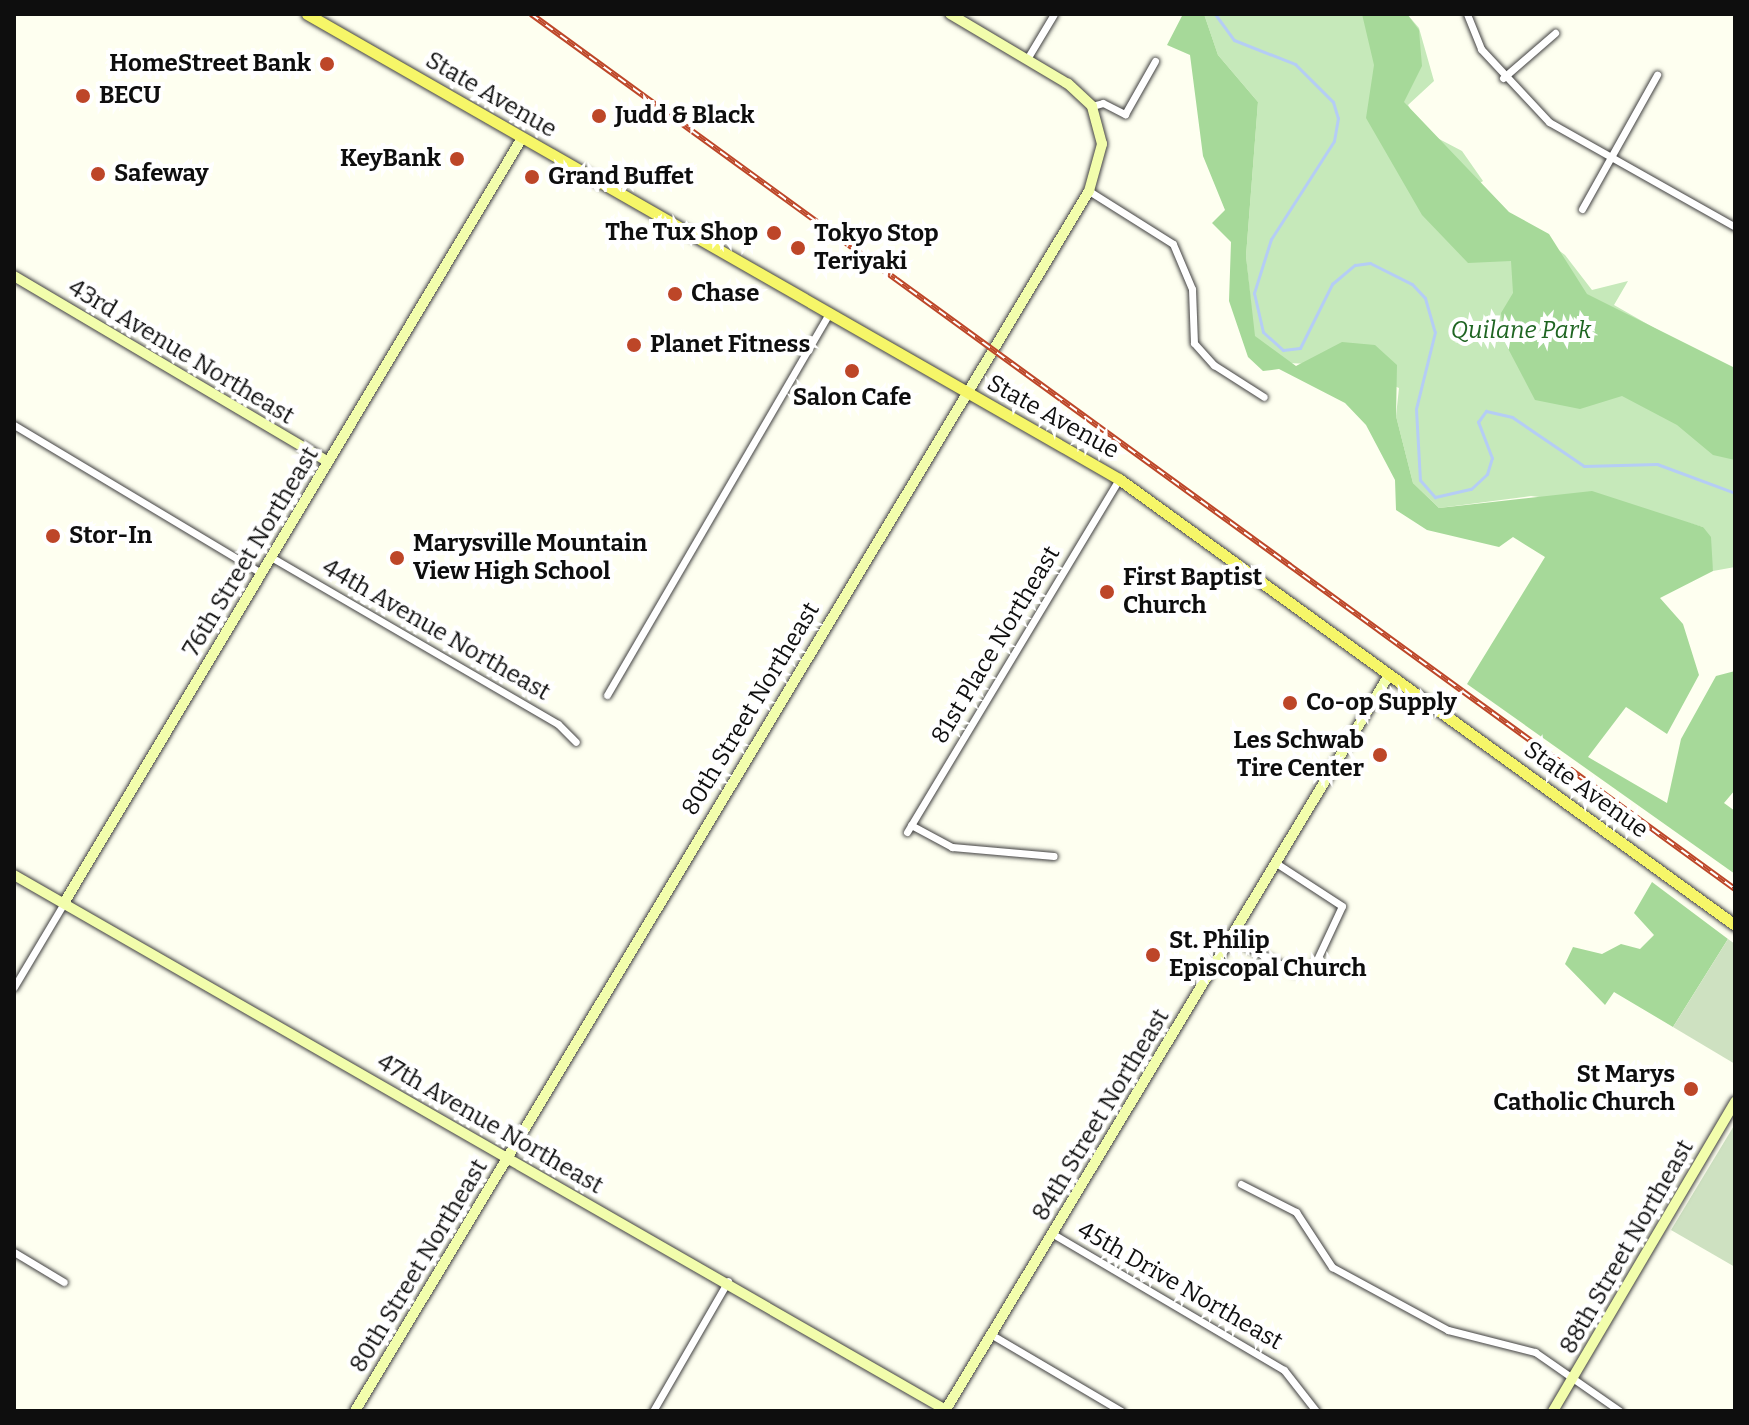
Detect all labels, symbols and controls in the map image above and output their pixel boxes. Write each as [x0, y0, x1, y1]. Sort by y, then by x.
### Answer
street label: State Avenue [420, 46, 562, 144]
place label: HomeStreet Bank [109, 50, 311, 78]
marker: HomeStreet Bank [318, 55, 336, 73]
place label: BECU [99, 82, 161, 110]
marker: BECU [74, 87, 92, 105]
place label: Judd & Black [615, 102, 754, 130]
marker: Judd & Black [590, 107, 608, 125]
place label: KeyBank [340, 145, 441, 173]
marker: KeyBank [448, 150, 466, 168]
place label: Safeway [114, 160, 209, 188]
place label: Grand Buffet [548, 163, 694, 191]
marker: Safeway [89, 165, 107, 183]
marker: Grand Buffet [523, 168, 541, 186]
place label: The Tux Shop [605, 219, 758, 247]
place label: Tokyo Stop Teriyaki [814, 220, 939, 276]
marker: The Tux Shop [765, 224, 783, 242]
marker: Tokyo Stop Teriyaki [789, 239, 807, 257]
street label: 43rd Avenue Northeast [63, 273, 299, 431]
place label: Chase [691, 280, 759, 308]
marker: Chase [666, 285, 684, 303]
park label: Quilane Park [1451, 317, 1591, 345]
place label: Planet Fitness [650, 331, 810, 359]
marker: Planet Fitness [625, 336, 643, 354]
marker: Salon Cafe [843, 362, 861, 380]
street label: State Avenue [982, 369, 1124, 465]
place label: Salon Cafe [793, 384, 911, 412]
street label: 76th Street Northeast [177, 442, 325, 662]
place label: Stor-In [69, 522, 152, 550]
marker: Stor-In [44, 527, 62, 545]
place label: Marysville Mountain View High School [413, 530, 647, 586]
street label: 81st Place Northeast [926, 541, 1066, 749]
marker: Marysville Mountain View High School [388, 549, 406, 567]
street label: 44th Avenue Northeast [317, 553, 555, 707]
place label: First Baptist Church [1123, 564, 1262, 620]
marker: First Baptist Church [1098, 583, 1116, 601]
street label: 80th Street Northeast [676, 597, 826, 821]
place label: Co-op Supply [1306, 689, 1457, 717]
marker: Co-op Supply [1281, 694, 1299, 712]
place label: Les Schwab Tire Center [1233, 727, 1364, 783]
street label: State Avenue [1518, 735, 1654, 845]
marker: Les Schwab Tire Center [1371, 746, 1389, 764]
place label: St. Philip Episcopal Church [1169, 927, 1366, 983]
marker: St. Philip Episcopal Church [1144, 946, 1162, 964]
street label: 84th Street Northeast [1026, 1004, 1176, 1226]
street label: 47th Avenue Northeast [372, 1048, 608, 1200]
place label: St Marys Catholic Church [1493, 1061, 1675, 1117]
marker: St Marys Catholic Church [1682, 1080, 1700, 1098]
street label: 88th Street Northeast [1554, 1135, 1700, 1359]
street label: 80th Street Northeast [344, 1154, 494, 1378]
street label: 45th Drive Northeast [1072, 1216, 1288, 1356]

